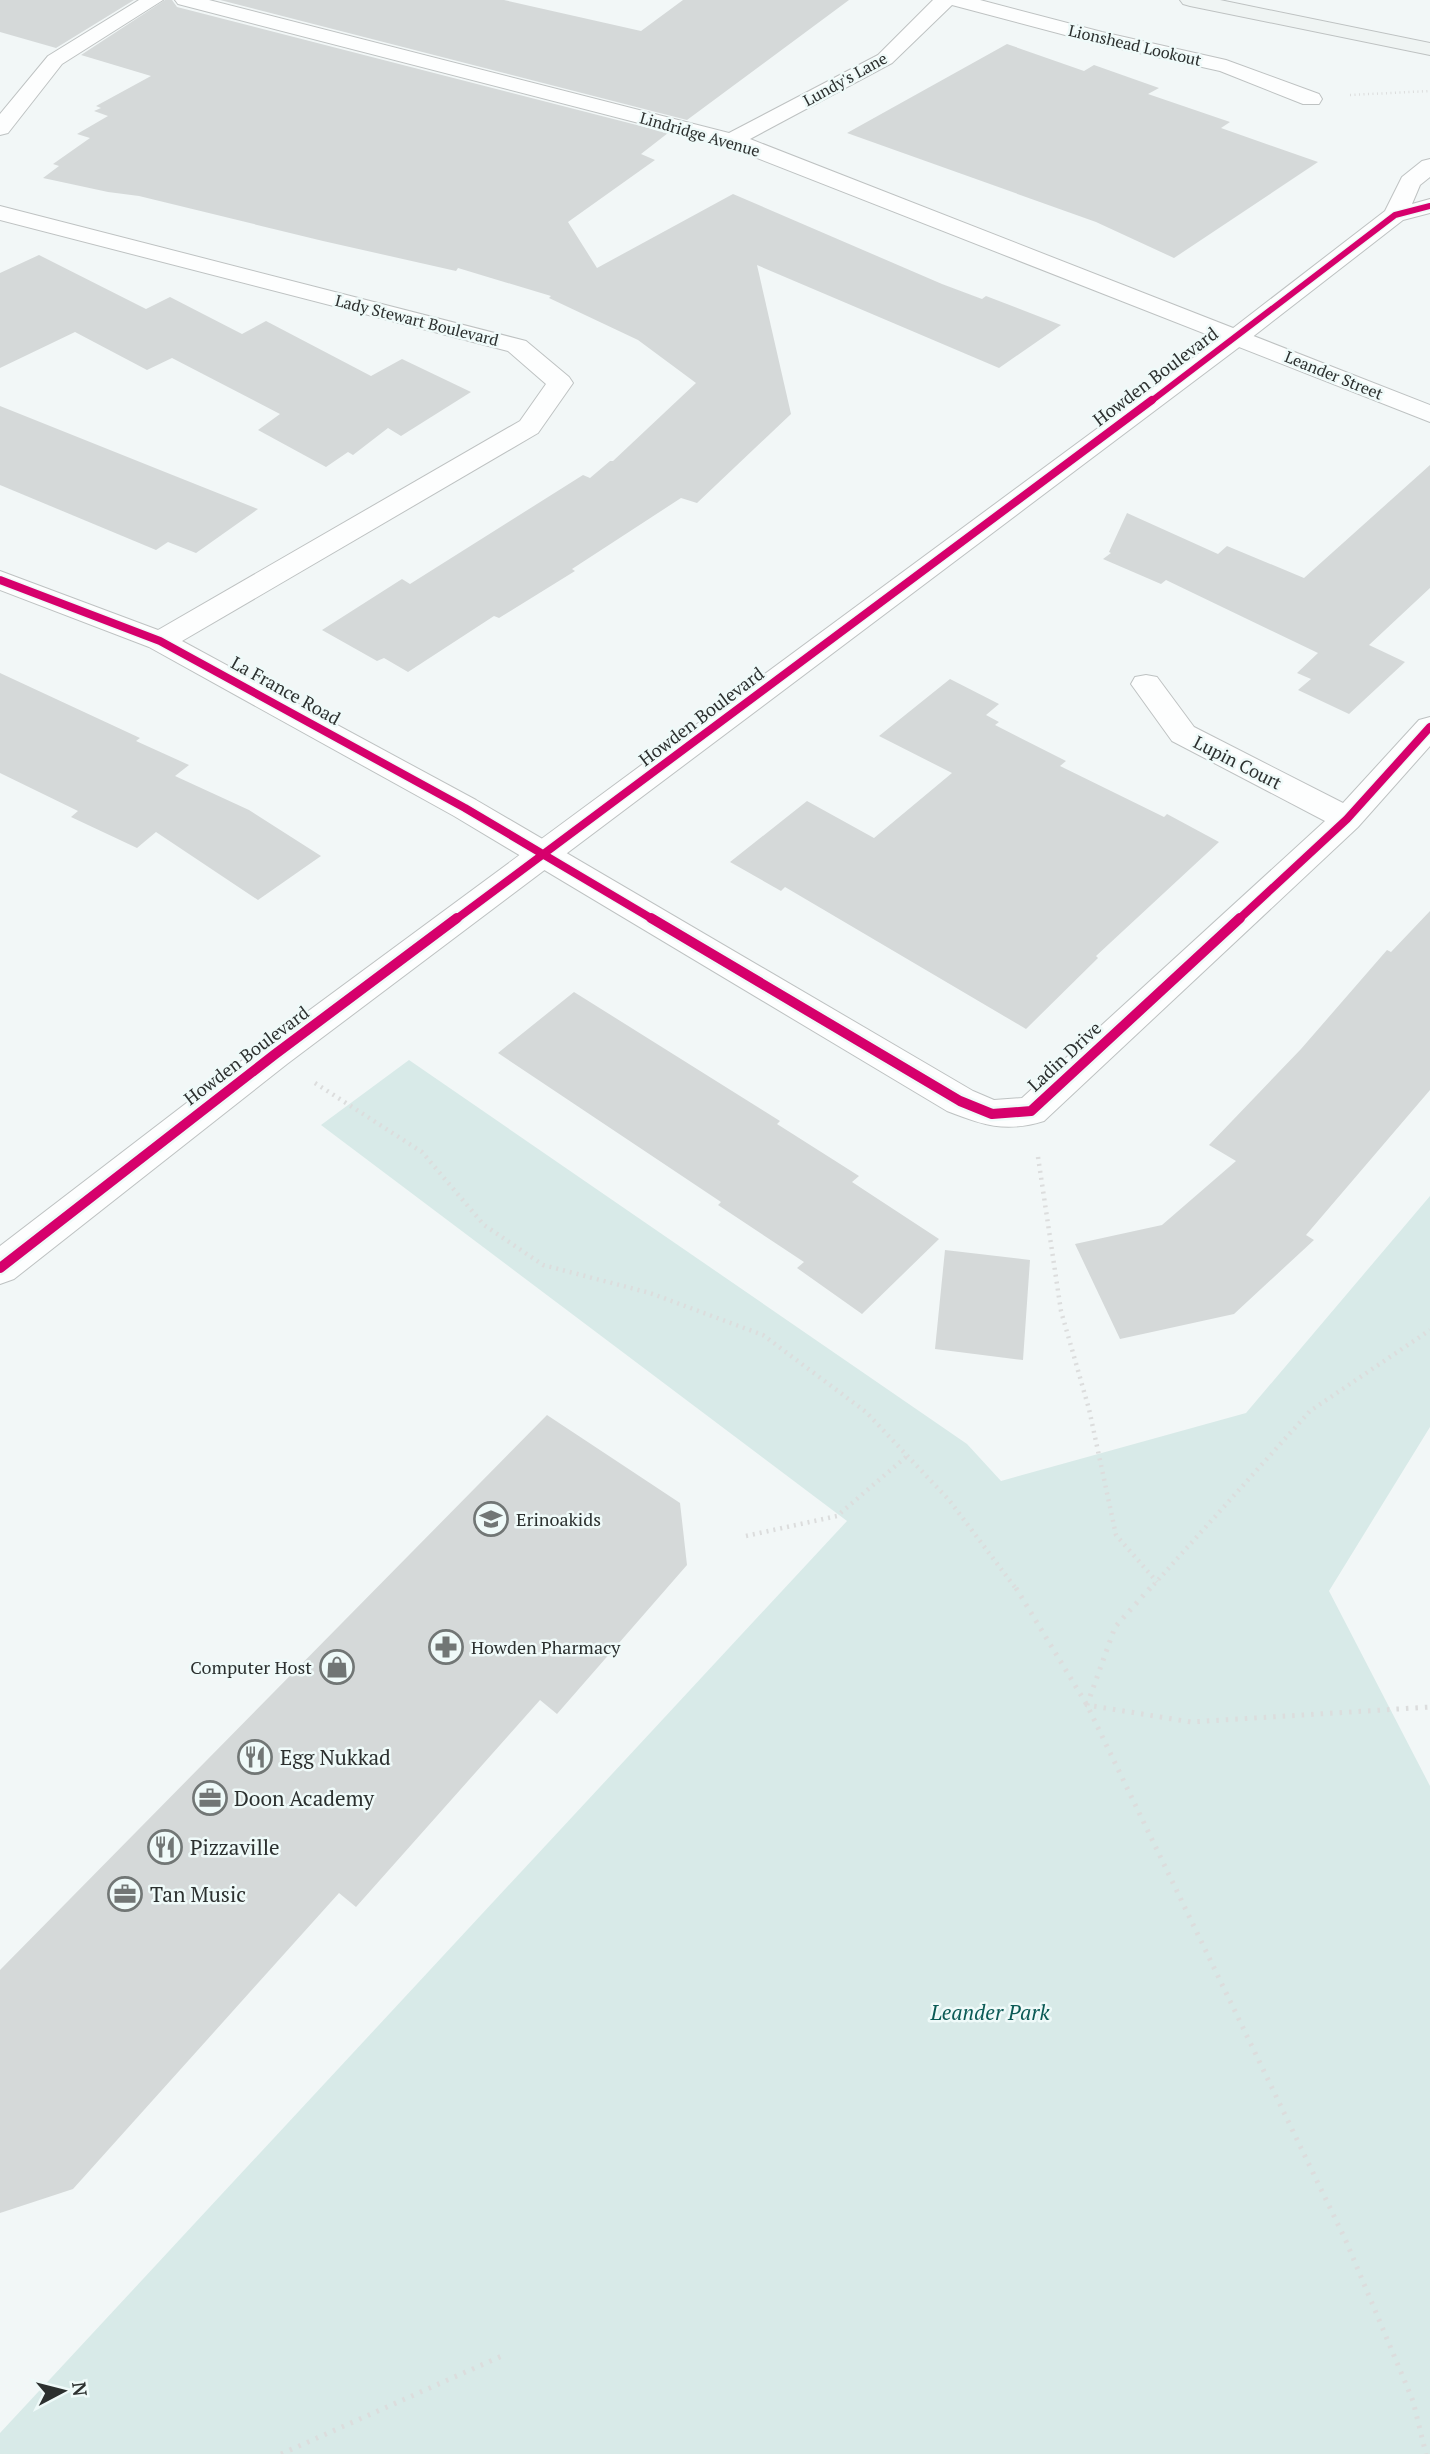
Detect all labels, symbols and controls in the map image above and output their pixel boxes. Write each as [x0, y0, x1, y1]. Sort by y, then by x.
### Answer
street label: Lionshead Lookout [1066, 19, 1204, 71]
street label: Lundy's Lane [799, 47, 891, 111]
street label: Lindridge Avenue [637, 106, 763, 162]
street label: Lady Stewart Boulevard [333, 289, 501, 351]
street label: Howden Boulevard [1088, 321, 1222, 431]
street label: Leander Street [1282, 345, 1386, 405]
street label: La France Road [227, 650, 345, 730]
street label: Howden Boulevard [634, 661, 768, 771]
street label: Lupin Court [1190, 730, 1286, 795]
street label: Howden Boulevard [179, 1000, 313, 1110]
street label: Ladin Drive [1022, 1016, 1106, 1096]
school or university icon: Erinoakids [472, 1500, 510, 1538]
place label: Erinoakids [516, 1507, 601, 1531]
pharmacy icon: Howden Pharmacy [427, 1628, 465, 1666]
place label: Howden Pharmacy [471, 1635, 621, 1659]
shop icon: Computer Host [318, 1648, 356, 1686]
place label: Computer Host [190, 1655, 312, 1679]
restaurant icon: Egg Nukkad [236, 1738, 274, 1776]
place label: Egg Nukkad [280, 1743, 391, 1771]
office icon: Doon Academy [191, 1779, 229, 1817]
place label: Doon Academy [234, 1784, 375, 1812]
restaurant icon: Pizzaville [146, 1828, 184, 1866]
place label: Pizzaville [190, 1833, 280, 1861]
office icon: Tan Music [106, 1875, 144, 1913]
place label: Tan Music [150, 1880, 246, 1908]
park label: Leander Park [929, 1998, 1050, 2026]
north arrow [28, 2356, 98, 2426]
text: N [67, 2380, 94, 2398]

